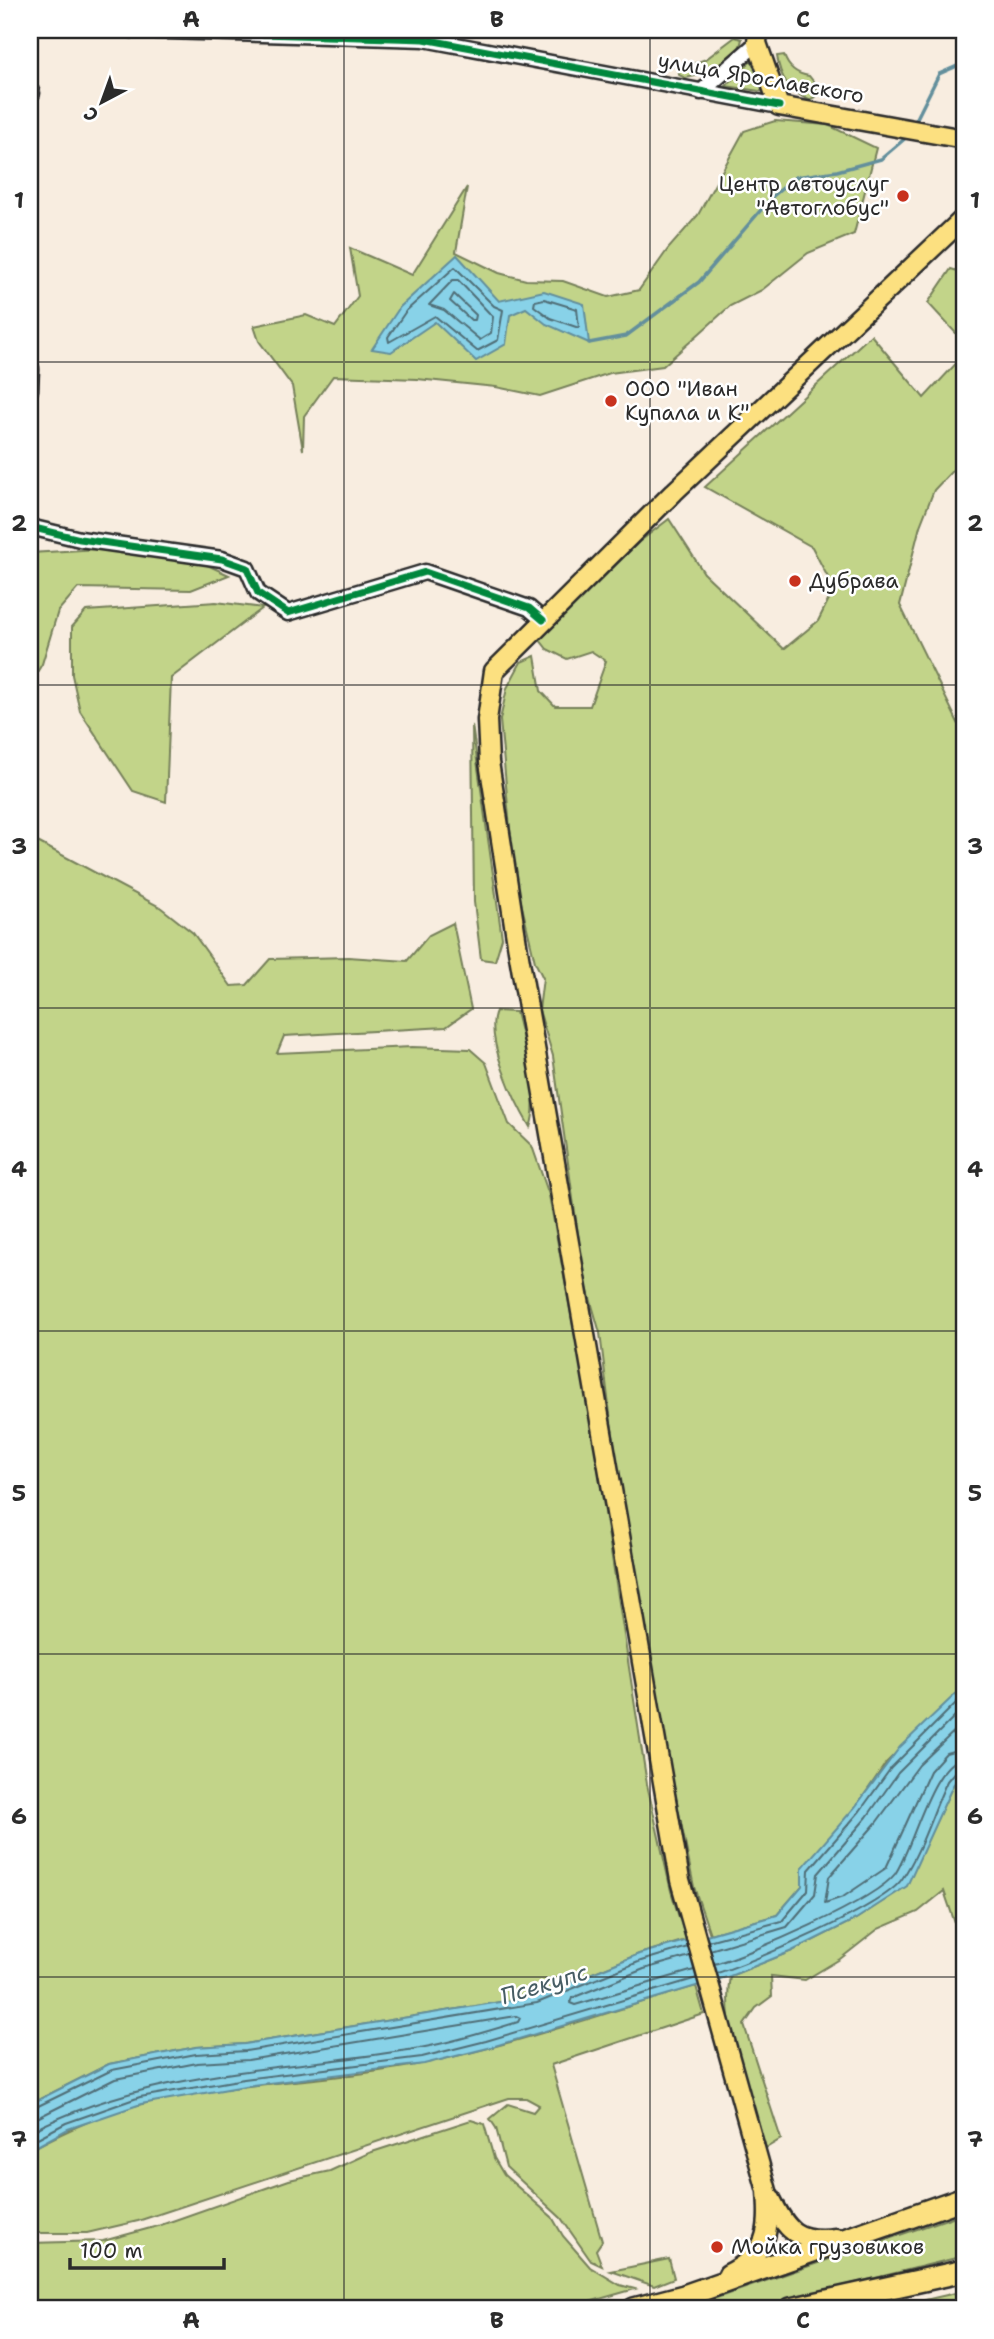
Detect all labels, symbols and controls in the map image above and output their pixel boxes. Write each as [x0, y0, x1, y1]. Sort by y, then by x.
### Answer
text: A [182, 4, 200, 34]
text: B [490, 4, 504, 34]
text: C [796, 4, 810, 34]
street label: улица Ярославского [656, 46, 866, 110]
north arrow [66, 66, 136, 136]
text: С [79, 101, 104, 128]
place label: Центр автоуслуг "Автоглобус" [719, 170, 890, 222]
text: 1 [14, 185, 24, 215]
text: 1 [970, 185, 980, 215]
marker: Центр автоуслуг "Автоглобус" [895, 188, 911, 204]
place label: ООО "Иван Купала и К" [625, 375, 750, 427]
marker: ООО "Иван Купала и К" [603, 393, 619, 409]
text: 2 [11, 508, 27, 538]
text: 2 [967, 508, 983, 538]
place label: Дубрава [809, 567, 899, 595]
marker: Дубрава [787, 573, 803, 589]
text: 3 [11, 831, 27, 861]
text: 3 [967, 831, 983, 861]
text: 4 [11, 1154, 27, 1184]
text: 4 [967, 1154, 983, 1184]
text: 5 [12, 1478, 26, 1508]
text: 5 [968, 1478, 982, 1508]
text: 6 [11, 1801, 27, 1831]
text: 6 [967, 1801, 983, 1831]
water label: Псекупс [497, 1956, 591, 2012]
text: 7 [11, 2124, 27, 2154]
text: 7 [967, 2124, 983, 2154]
scale bar [70, 2227, 224, 2271]
place label: Мойка грузовиков [731, 2233, 924, 2261]
text: 100 m [80, 2237, 143, 2265]
marker: Мойка грузовиков [709, 2239, 725, 2255]
text: A [182, 2305, 200, 2335]
text: B [490, 2305, 504, 2335]
text: C [796, 2305, 810, 2335]

